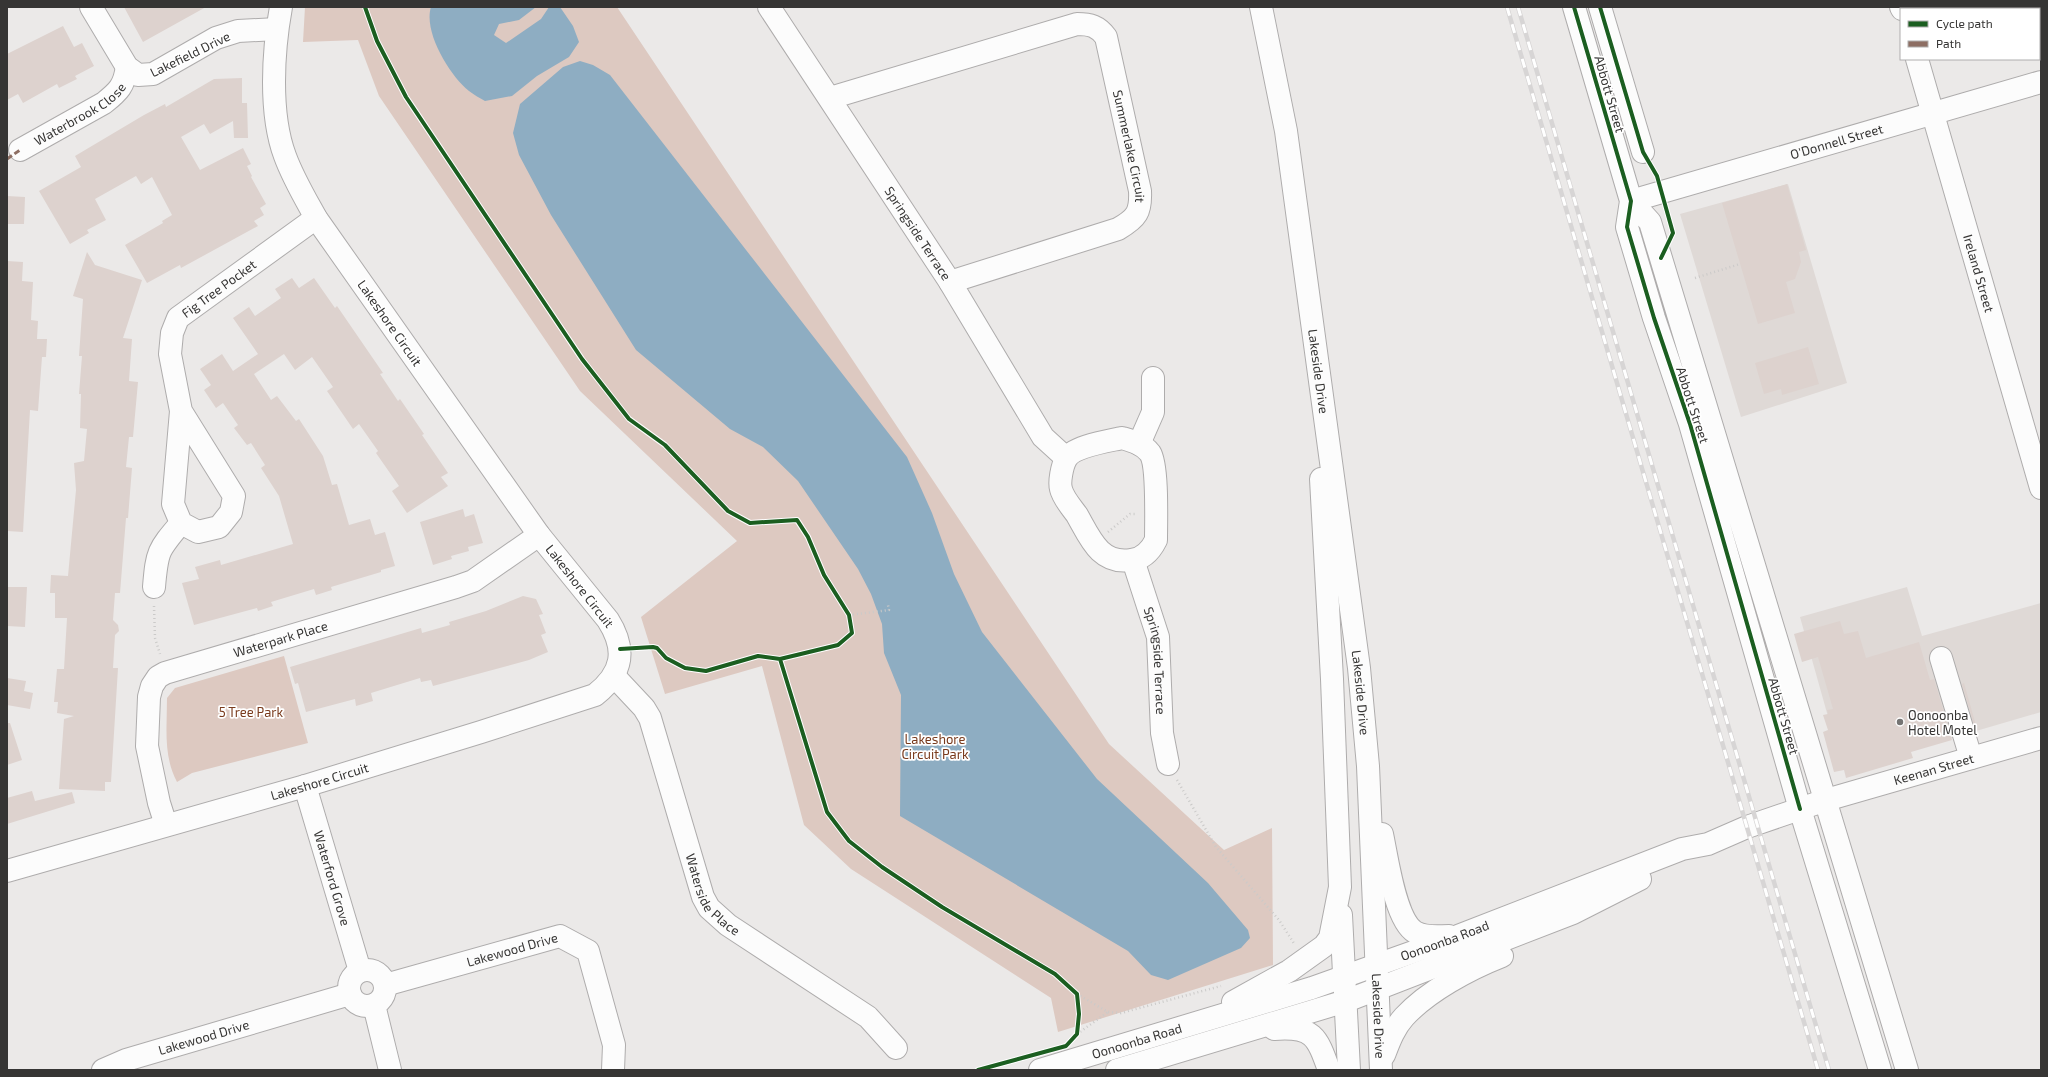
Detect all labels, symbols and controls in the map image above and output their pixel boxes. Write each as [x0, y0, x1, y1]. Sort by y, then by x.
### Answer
legend [1900, 8, 2040, 60]
text: Cycle path [1936, 16, 1993, 30]
street label: Lakefield Drive [147, 28, 233, 80]
text: Path [1936, 36, 1961, 50]
street label: Abbott Street [1591, 54, 1629, 134]
street label: Waterbrook Close [31, 80, 129, 149]
street label: Summerlake Circuit [1110, 88, 1149, 203]
street label: O'Donnell Street [1788, 120, 1885, 162]
street label: Springside Terrace [881, 183, 955, 283]
street label: Ireland Street [1960, 232, 1998, 314]
street label: Fig Tree Pocket [178, 256, 259, 321]
street label: Lakeshore Circuit [354, 277, 426, 369]
street label: Lakeside Drive [1305, 328, 1332, 415]
street label: Abbott Street [1673, 365, 1713, 445]
street label: Lakeshore Circuit [543, 541, 618, 631]
street label: Springside Terrace [1141, 605, 1169, 715]
street label: Waterpark Place [231, 617, 330, 660]
street label: Lakeside Drive [1349, 649, 1373, 736]
street label: Abbott Street [1765, 676, 1803, 756]
park label: 5 Tree Park [219, 704, 284, 720]
place label: Oonoonba Hotel Motel [1908, 707, 1977, 738]
marker: Oonoonba Hotel Motel [1895, 717, 1905, 727]
park label: Lakeshore Circuit Park [901, 731, 969, 762]
street label: Keenan Street [1892, 750, 1976, 788]
street label: Lakeshore Circuit [269, 759, 370, 803]
street label: Waterford Grove [311, 829, 354, 928]
street label: Waterside Place [683, 852, 743, 939]
street label: Oonoonba Road [1398, 917, 1491, 964]
street label: Lakewood Drive [465, 929, 560, 970]
street label: Lakeside Drive [1369, 973, 1389, 1059]
street label: Lakewood Drive [156, 1016, 251, 1058]
street label: Oonoonba Road [1090, 1020, 1184, 1062]

